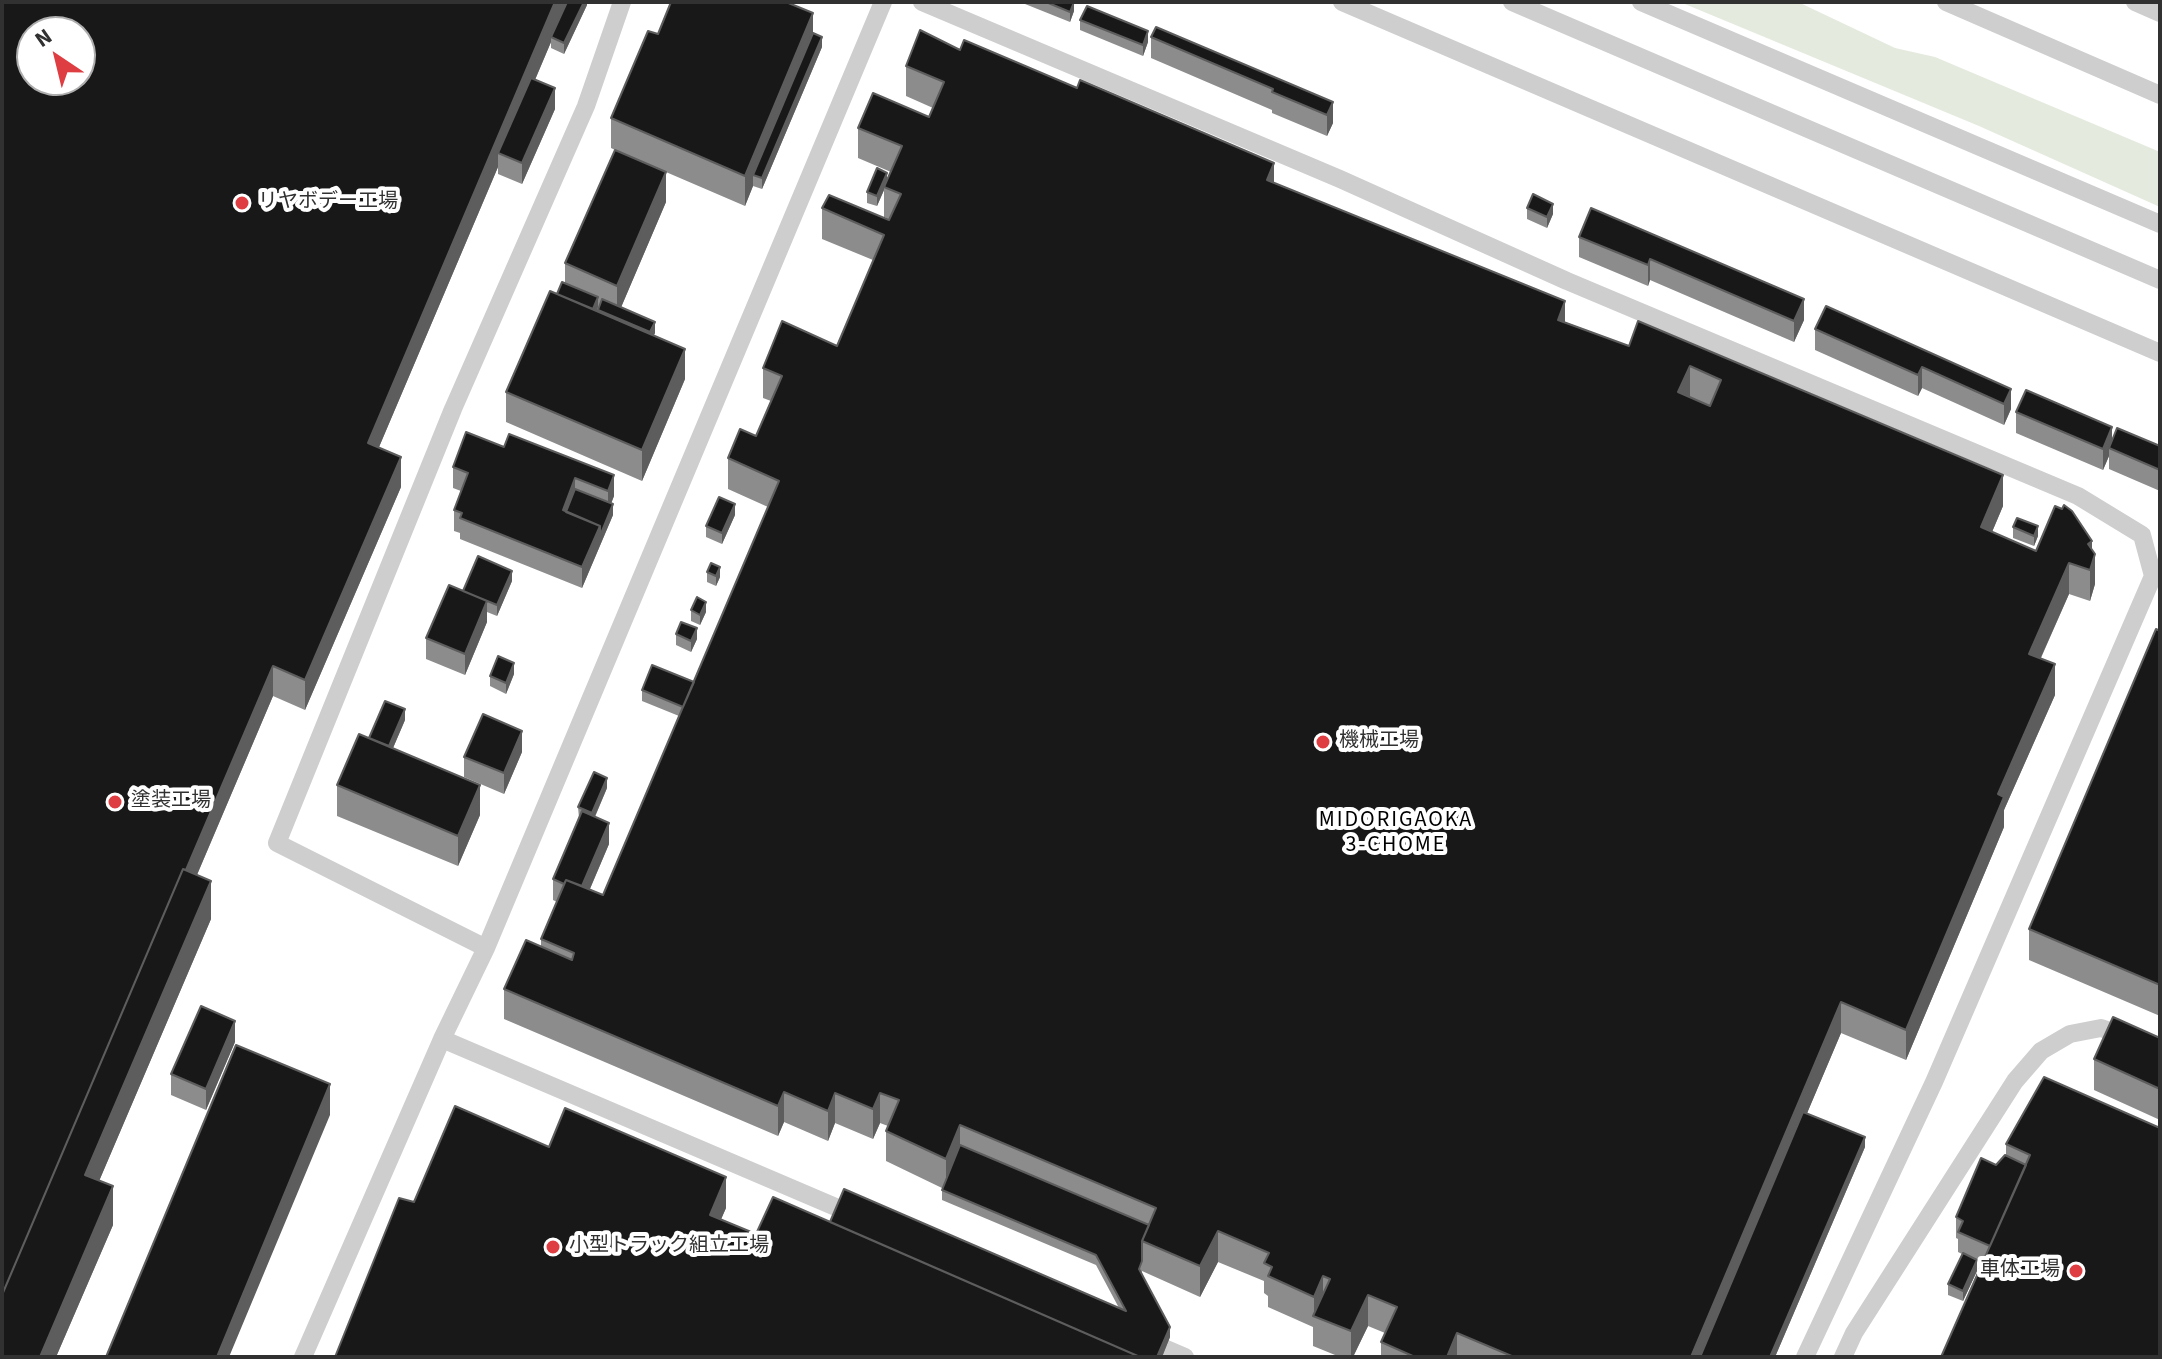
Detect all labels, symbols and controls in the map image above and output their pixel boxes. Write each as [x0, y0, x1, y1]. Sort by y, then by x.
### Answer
north arrow [16, 16, 96, 96]
text: N [28, 21, 59, 55]
place label: リヤボデー工場 [258, 191, 398, 215]
marker: リヤボデー工場 [233, 194, 251, 212]
place label: 機械工場 [1339, 730, 1419, 754]
marker: 機械工場 [1314, 733, 1332, 751]
place label: 塗装工場 [131, 790, 211, 814]
marker: 塗装工場 [106, 793, 124, 811]
district label: MIDORIGAOKA 3-CHOME [1319, 808, 1473, 860]
place label: 小型トラック組立工場 [569, 1235, 769, 1259]
marker: 小型トラック組立工場 [544, 1238, 562, 1256]
place label: 車体工場 [1980, 1259, 2060, 1283]
marker: 車体工場 [2067, 1262, 2085, 1280]

